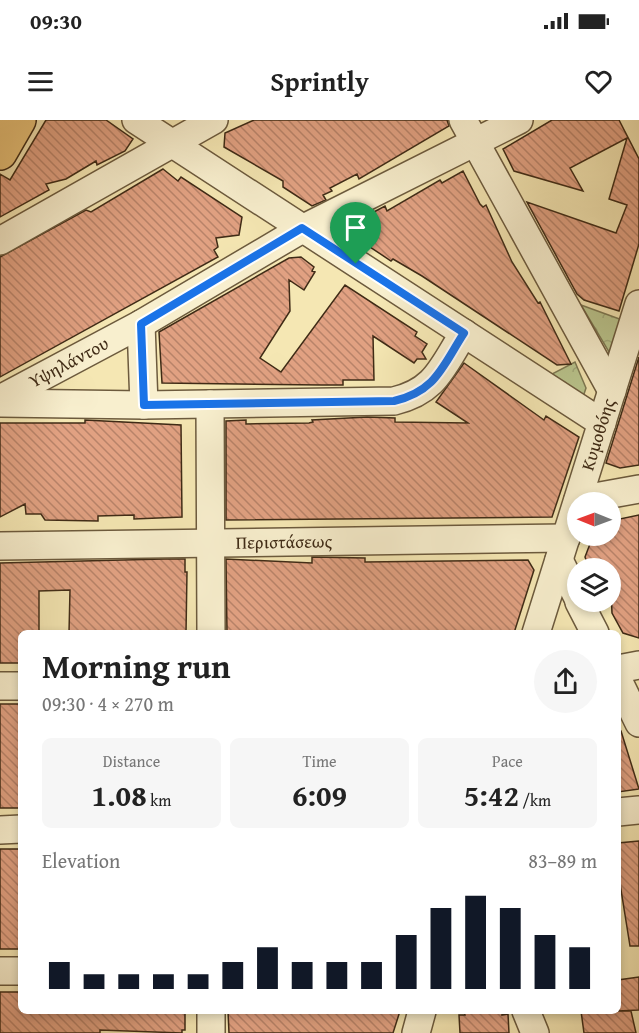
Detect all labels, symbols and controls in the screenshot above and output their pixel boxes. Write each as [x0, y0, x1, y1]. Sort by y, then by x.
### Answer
text: 09:30 [30, 5, 82, 37]
text: Sprintly [270, 61, 369, 101]
icon: menu [24, 65, 57, 98]
icon: heart [582, 65, 615, 98]
pin [330, 202, 381, 264]
icon: arrive [339, 211, 372, 244]
street label: Υψηλάντου [23, 330, 113, 395]
street label: Κυμοθόης [574, 394, 622, 474]
north arrow [567, 492, 621, 546]
map controls [567, 492, 621, 612]
street label: Περιστάσεως [235, 527, 333, 556]
button: layers [567, 558, 621, 612]
text: Morning run [42, 642, 231, 690]
button: share [534, 650, 597, 713]
text: 09:30 · 4 × 270 m [42, 689, 174, 718]
text: Distance [103, 749, 160, 773]
text: Time [302, 749, 337, 773]
text: Pace [492, 749, 523, 773]
text: 1.08 [92, 773, 147, 817]
text: 6:09 [292, 773, 347, 817]
text: 5:42 [464, 773, 519, 817]
text: km [147, 788, 171, 812]
text: /km [519, 788, 551, 812]
text: Elevation [42, 846, 120, 875]
text: 83–89 m [528, 846, 597, 875]

